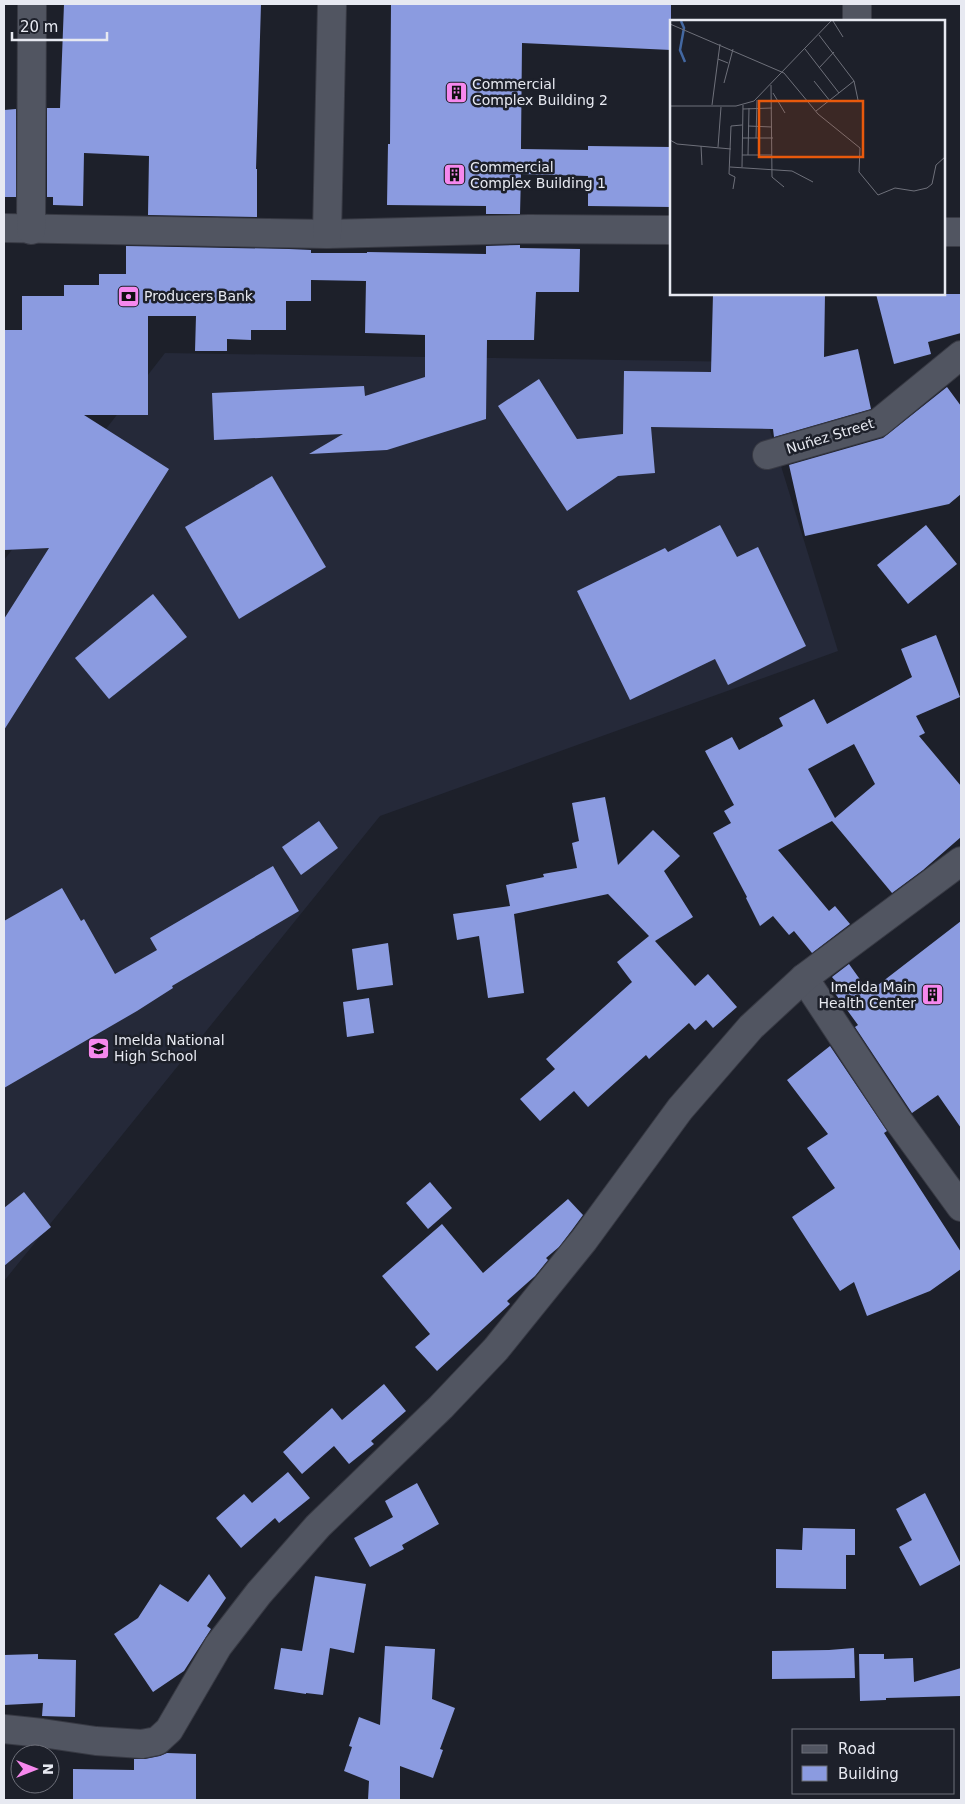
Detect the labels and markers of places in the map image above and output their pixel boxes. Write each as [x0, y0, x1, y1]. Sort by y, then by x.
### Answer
place label: Commercial Complex Building 2 [472, 76, 608, 108]
building icon: Commercial Complex Building 2 [444, 80, 468, 104]
place label: Commercial Complex Building 1 [470, 159, 606, 191]
building icon: Commercial Complex Building 1 [442, 163, 466, 187]
bank icon: Producers Bank [116, 284, 140, 308]
place label: Producers Bank [144, 288, 254, 304]
place label: Imelda Main Health Center [818, 979, 916, 1011]
building icon: Imelda Main Health Center [920, 983, 944, 1007]
place label: Imelda National High School [114, 1032, 225, 1064]
school or university icon: Imelda National High School [86, 1036, 110, 1060]

